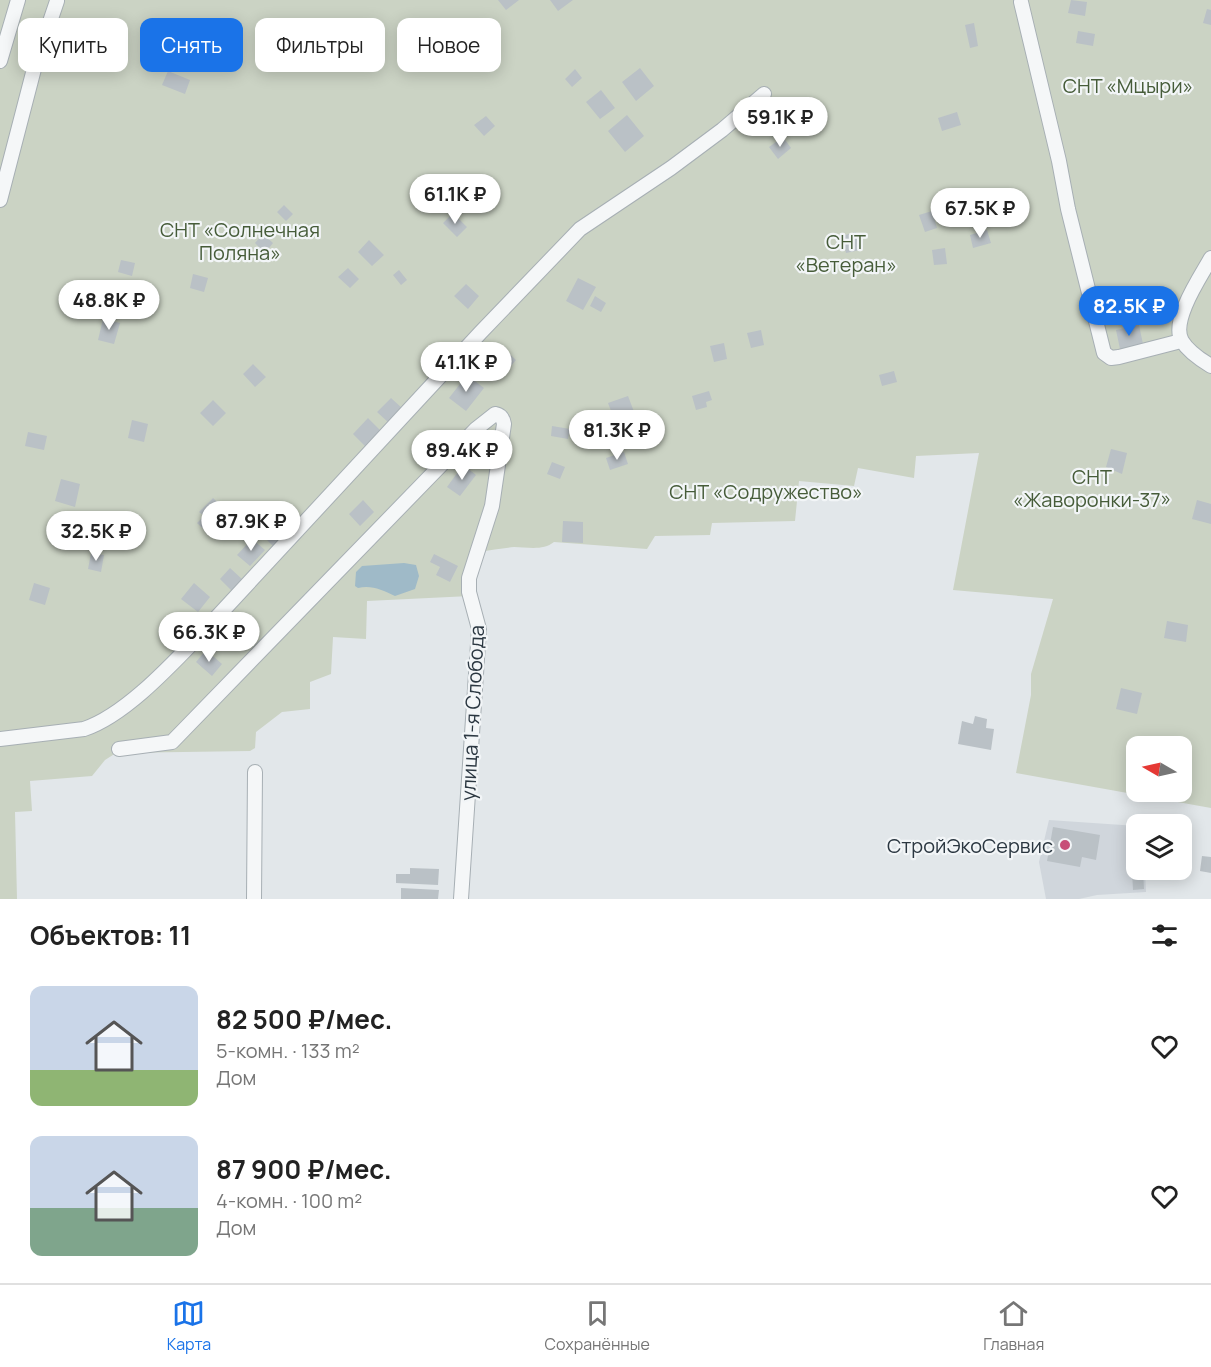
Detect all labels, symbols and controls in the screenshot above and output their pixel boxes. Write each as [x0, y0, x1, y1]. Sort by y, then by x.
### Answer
chip: Купить [18, 18, 128, 72]
chip: Снять [140, 18, 243, 72]
chip: Фильтры [255, 18, 385, 72]
chip: Новое [397, 18, 501, 72]
park label: СНТ «Мцыри» [1063, 72, 1193, 99]
pin: 59.1K ₽ [725, 97, 835, 148]
text: 59.1K ₽ [747, 103, 813, 130]
pin: 61.1K ₽ [400, 174, 510, 225]
text: 61.1K ₽ [424, 180, 486, 207]
pin: 67.5K ₽ [925, 188, 1035, 239]
text: 67.5K ₽ [945, 194, 1015, 221]
park label: СНТ «Солнечная Поляна» [160, 216, 320, 266]
park label: СНТ «Ветеран» [795, 228, 897, 278]
pin: 48.8K ₽ [54, 280, 164, 331]
text: 48.8K ₽ [73, 286, 145, 313]
pin: 82.5K ₽ [1074, 286, 1184, 337]
text: 82.5K ₽ [1093, 292, 1165, 319]
pin: 41.1K ₽ [411, 342, 521, 393]
text: 41.1K ₽ [435, 348, 497, 375]
pin: 81.3K ₽ [562, 410, 672, 461]
text: 81.3K ₽ [583, 416, 651, 443]
pin: 89.4K ₽ [407, 430, 517, 481]
text: 89.4K ₽ [425, 436, 499, 463]
park label: СНТ «Жаворонки-37» [1013, 463, 1171, 513]
park label: СНТ «Содружество» [669, 478, 863, 505]
pin: 87.9K ₽ [196, 501, 306, 552]
text: 87.9K ₽ [215, 507, 287, 534]
pin: 32.5K ₽ [41, 511, 151, 562]
text: 32.5K ₽ [60, 517, 132, 544]
pin: 66.3K ₽ [154, 612, 264, 663]
text: 66.3K ₽ [173, 618, 245, 645]
street label: улица 1-я Слобода [454, 624, 490, 802]
north arrow [1126, 736, 1192, 802]
map controls [1126, 736, 1192, 880]
button: layers [1126, 814, 1192, 880]
place label: СтройЭкоСервис [887, 832, 1053, 859]
marker: СтройЭкоСервис [1058, 838, 1072, 852]
text: Объектов: 11 [30, 917, 191, 953]
icon: filters [1148, 919, 1181, 952]
text: 82 500 ₽/мес. [216, 1001, 392, 1037]
icon: home [78, 1010, 150, 1082]
icon: heart [1148, 1030, 1181, 1063]
text: 5-комн. · 133 m² [216, 1037, 360, 1064]
text: Дом [216, 1064, 256, 1091]
text: 87 900 ₽/мес. [216, 1151, 392, 1187]
icon: home [78, 1160, 150, 1232]
icon: heart [1148, 1180, 1181, 1213]
text: 4-комн. · 100 m² [216, 1187, 362, 1214]
text: Дом [216, 1214, 256, 1241]
tab: Карта [167, 1297, 211, 1355]
tab: Сохранённые [545, 1297, 650, 1355]
tab: Главная [983, 1297, 1044, 1355]

